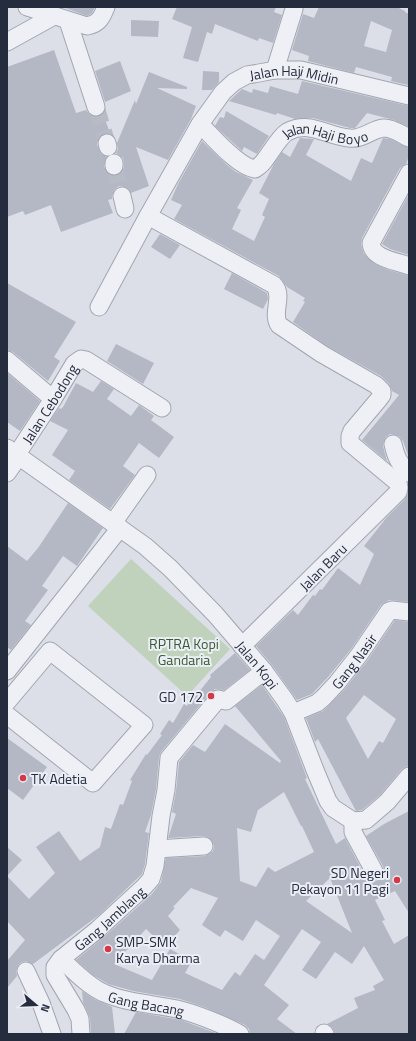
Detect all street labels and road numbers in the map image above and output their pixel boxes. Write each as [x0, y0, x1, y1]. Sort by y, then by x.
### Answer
street label: Jalan Haji Midin [248, 59, 341, 89]
street label: Jalan Haji Boyo [276, 117, 371, 149]
street label: Jalan Cebodong [16, 360, 82, 448]
street label: Jalan Baru [294, 538, 352, 596]
street label: Gang Nasir [326, 629, 381, 693]
street label: Jalan Kopi [231, 635, 284, 693]
street label: Gang Jamblang [69, 881, 149, 955]
street label: Gang Bacang [106, 985, 187, 1021]

